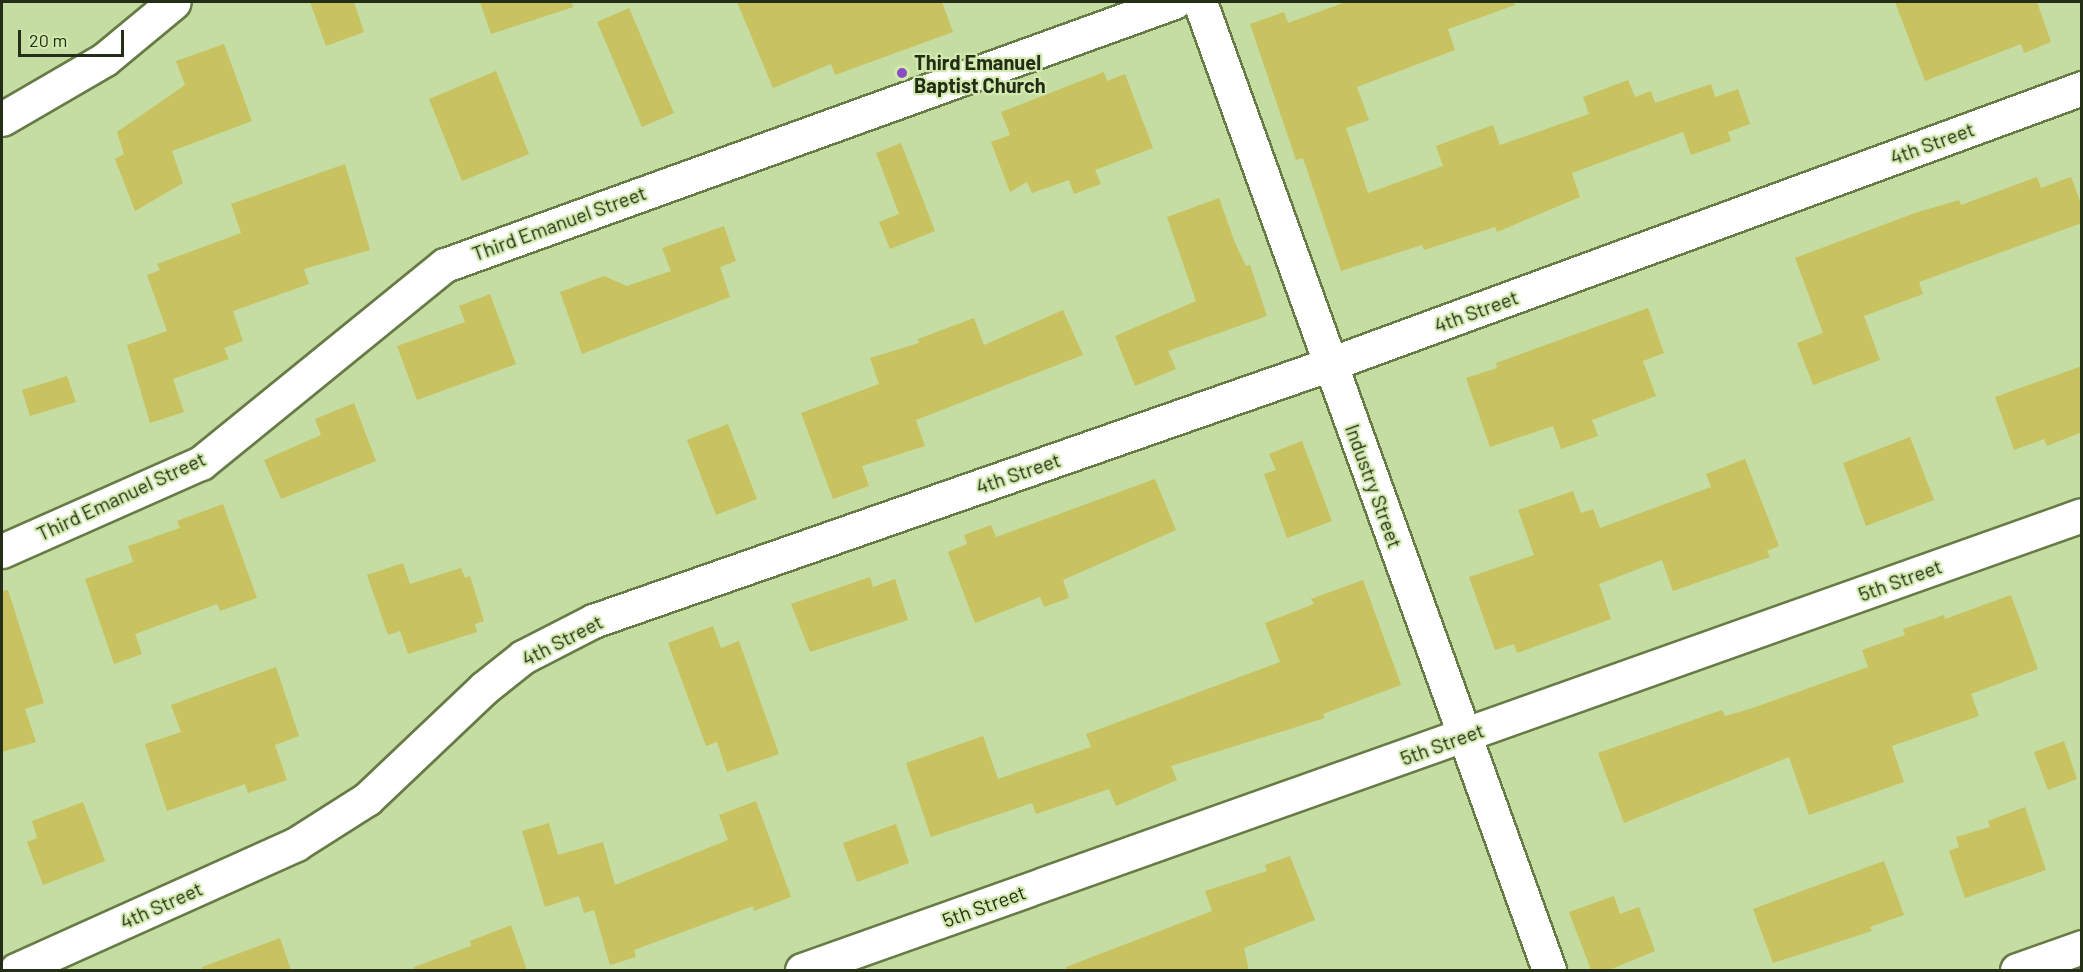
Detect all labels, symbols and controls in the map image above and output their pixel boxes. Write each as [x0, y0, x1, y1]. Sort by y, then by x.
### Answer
scale bar [21, 18, 128, 56]
text: 20 m [29, 29, 67, 51]
place label: Third Emanuel Baptist Church [914, 50, 1046, 97]
marker: Third Emanuel Baptist Church [895, 66, 909, 80]
street label: 4th Street [1887, 117, 1977, 169]
street label: Third Emanuel Street [469, 180, 649, 266]
street label: 4th Street [1431, 285, 1521, 337]
street label: Industry Street [1340, 421, 1408, 551]
street label: Third Emanuel Street [33, 446, 209, 546]
street label: 4th Street [973, 447, 1063, 499]
street label: 5th Street [1855, 554, 1945, 606]
street label: 4th Street [517, 609, 607, 671]
street label: 5th Street [1397, 718, 1487, 770]
street label: 4th Street [116, 876, 206, 934]
street label: 5th Street [939, 880, 1029, 932]

